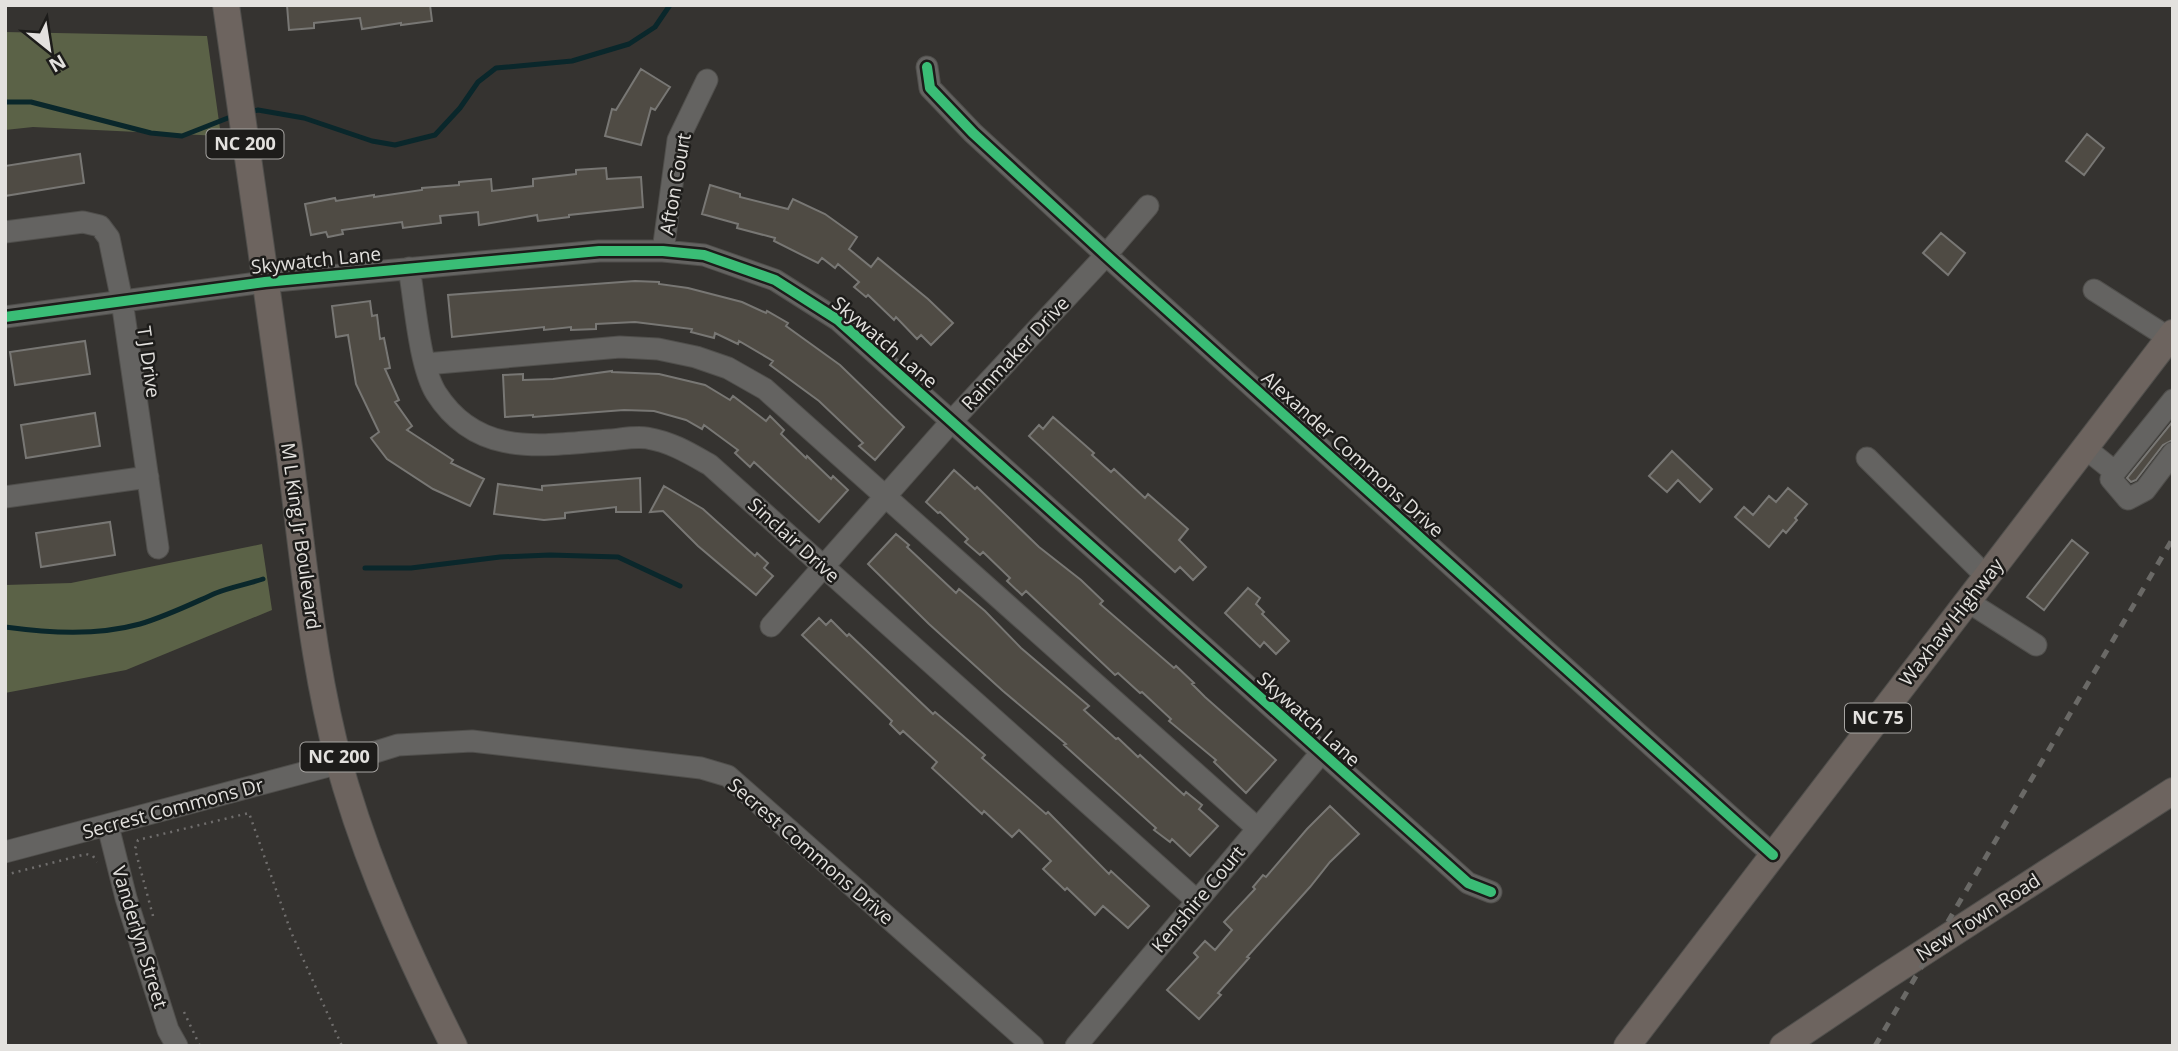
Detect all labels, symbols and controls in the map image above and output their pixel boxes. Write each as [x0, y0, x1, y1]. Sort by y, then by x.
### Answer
north arrow [14, 14, 84, 84]
text: N [44, 49, 71, 79]
road number: NC 200 [206, 130, 284, 159]
street label: Afton Court [653, 131, 697, 237]
street label: Skywatch Lane [250, 240, 382, 280]
street label: Skywatch Lane [827, 290, 943, 394]
street label: Rainmaker Drive [955, 290, 1075, 416]
street label: T J Drive [131, 325, 167, 399]
street label: Alexander Commons Drive [1256, 365, 1450, 543]
street label: M L King Jr Boulevard [275, 441, 327, 631]
street label: Sinclair Drive [742, 492, 846, 588]
street label: Waxhaw Highway [1893, 552, 2009, 691]
street label: Skywatch Lane [1252, 666, 1366, 772]
road number: NC 75 [1845, 704, 1911, 732]
road number: NC 200 [300, 742, 378, 772]
street label: Secrest Commons Dr [80, 771, 267, 845]
street label: Secrest Commons Drive [723, 772, 899, 930]
street label: Kenshire Court [1145, 840, 1251, 958]
street label: Vanderlyn Street [106, 863, 174, 1012]
street label: New Town Road [1911, 867, 2045, 967]

